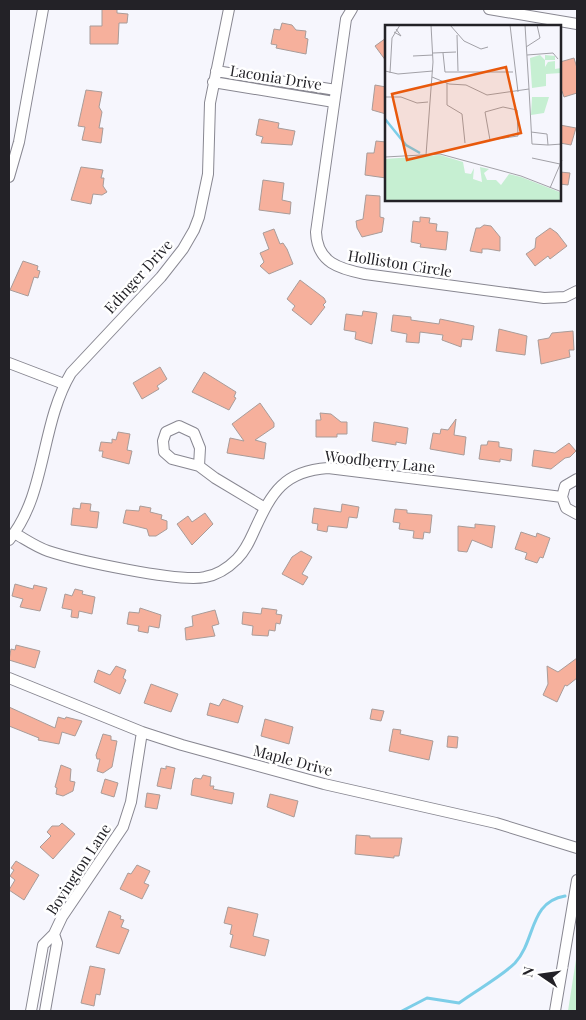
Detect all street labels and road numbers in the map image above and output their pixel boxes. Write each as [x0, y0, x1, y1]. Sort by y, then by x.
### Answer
street label: Laconia Drive [229, 60, 323, 94]
street label: Edinger Drive [99, 235, 177, 317]
street label: Holliston Circle [346, 245, 454, 281]
street label: Woodberry Lane [323, 445, 436, 477]
street label: Maple Drive [251, 740, 335, 780]
street label: Bovington Lane [41, 820, 115, 918]

